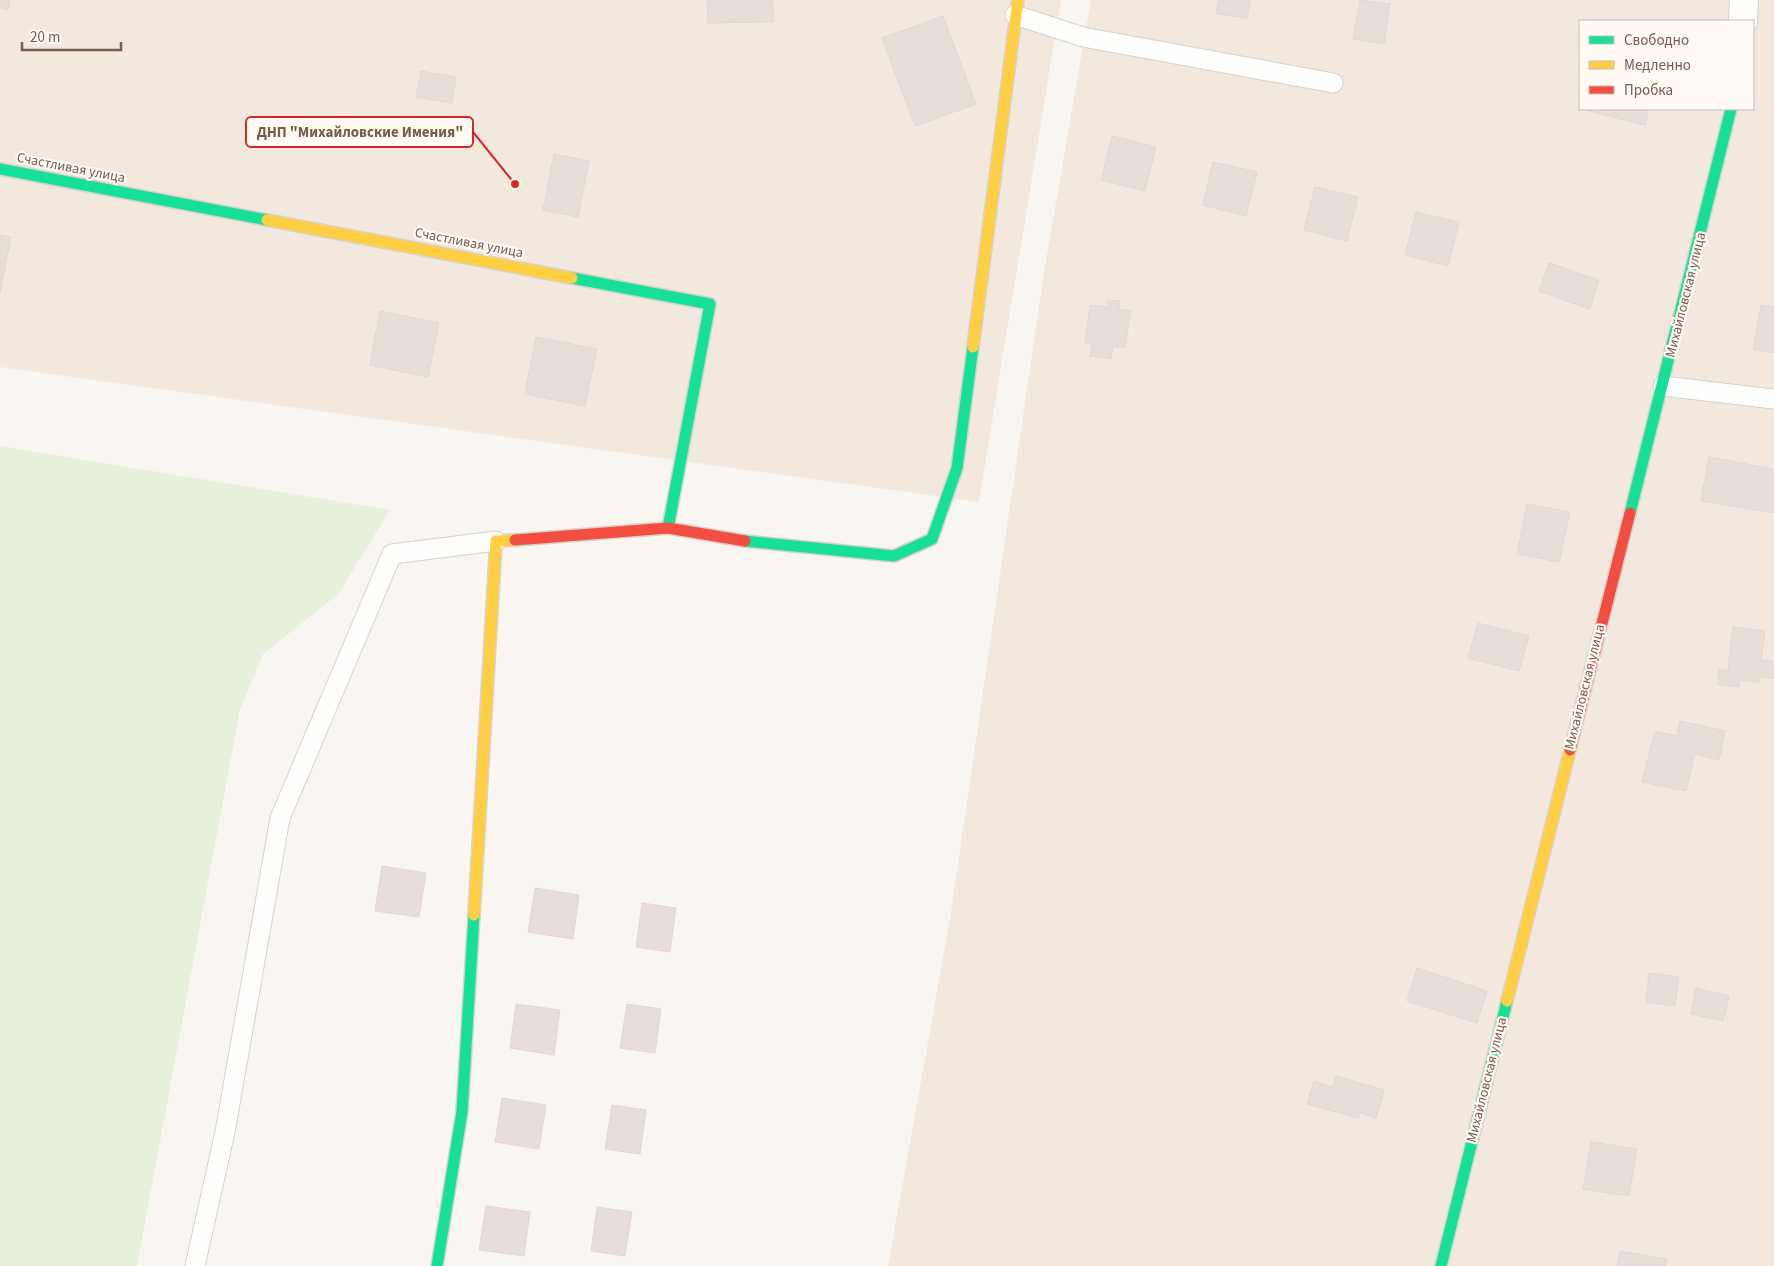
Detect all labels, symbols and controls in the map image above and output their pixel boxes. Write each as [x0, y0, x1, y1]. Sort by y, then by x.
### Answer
scale bar [22, 20, 121, 52]
legend [1579, 20, 1754, 110]
text: 20 m [30, 27, 60, 48]
text: Свободно [1624, 30, 1689, 51]
text: Медленно [1624, 55, 1691, 76]
text: Пробка [1624, 80, 1673, 101]
callout: ДНП "Михайловские Имения" [246, 117, 473, 147]
text: ДНП "Михайловские Имения" [257, 122, 463, 143]
street label: Счастливая улица [15, 148, 127, 188]
street label: Счастливая улица [413, 223, 525, 263]
street label: Михайловская улица [1661, 230, 1711, 360]
street label: Михайловская улица [1560, 622, 1610, 752]
street label: Михайловская улица [1462, 1015, 1512, 1145]

